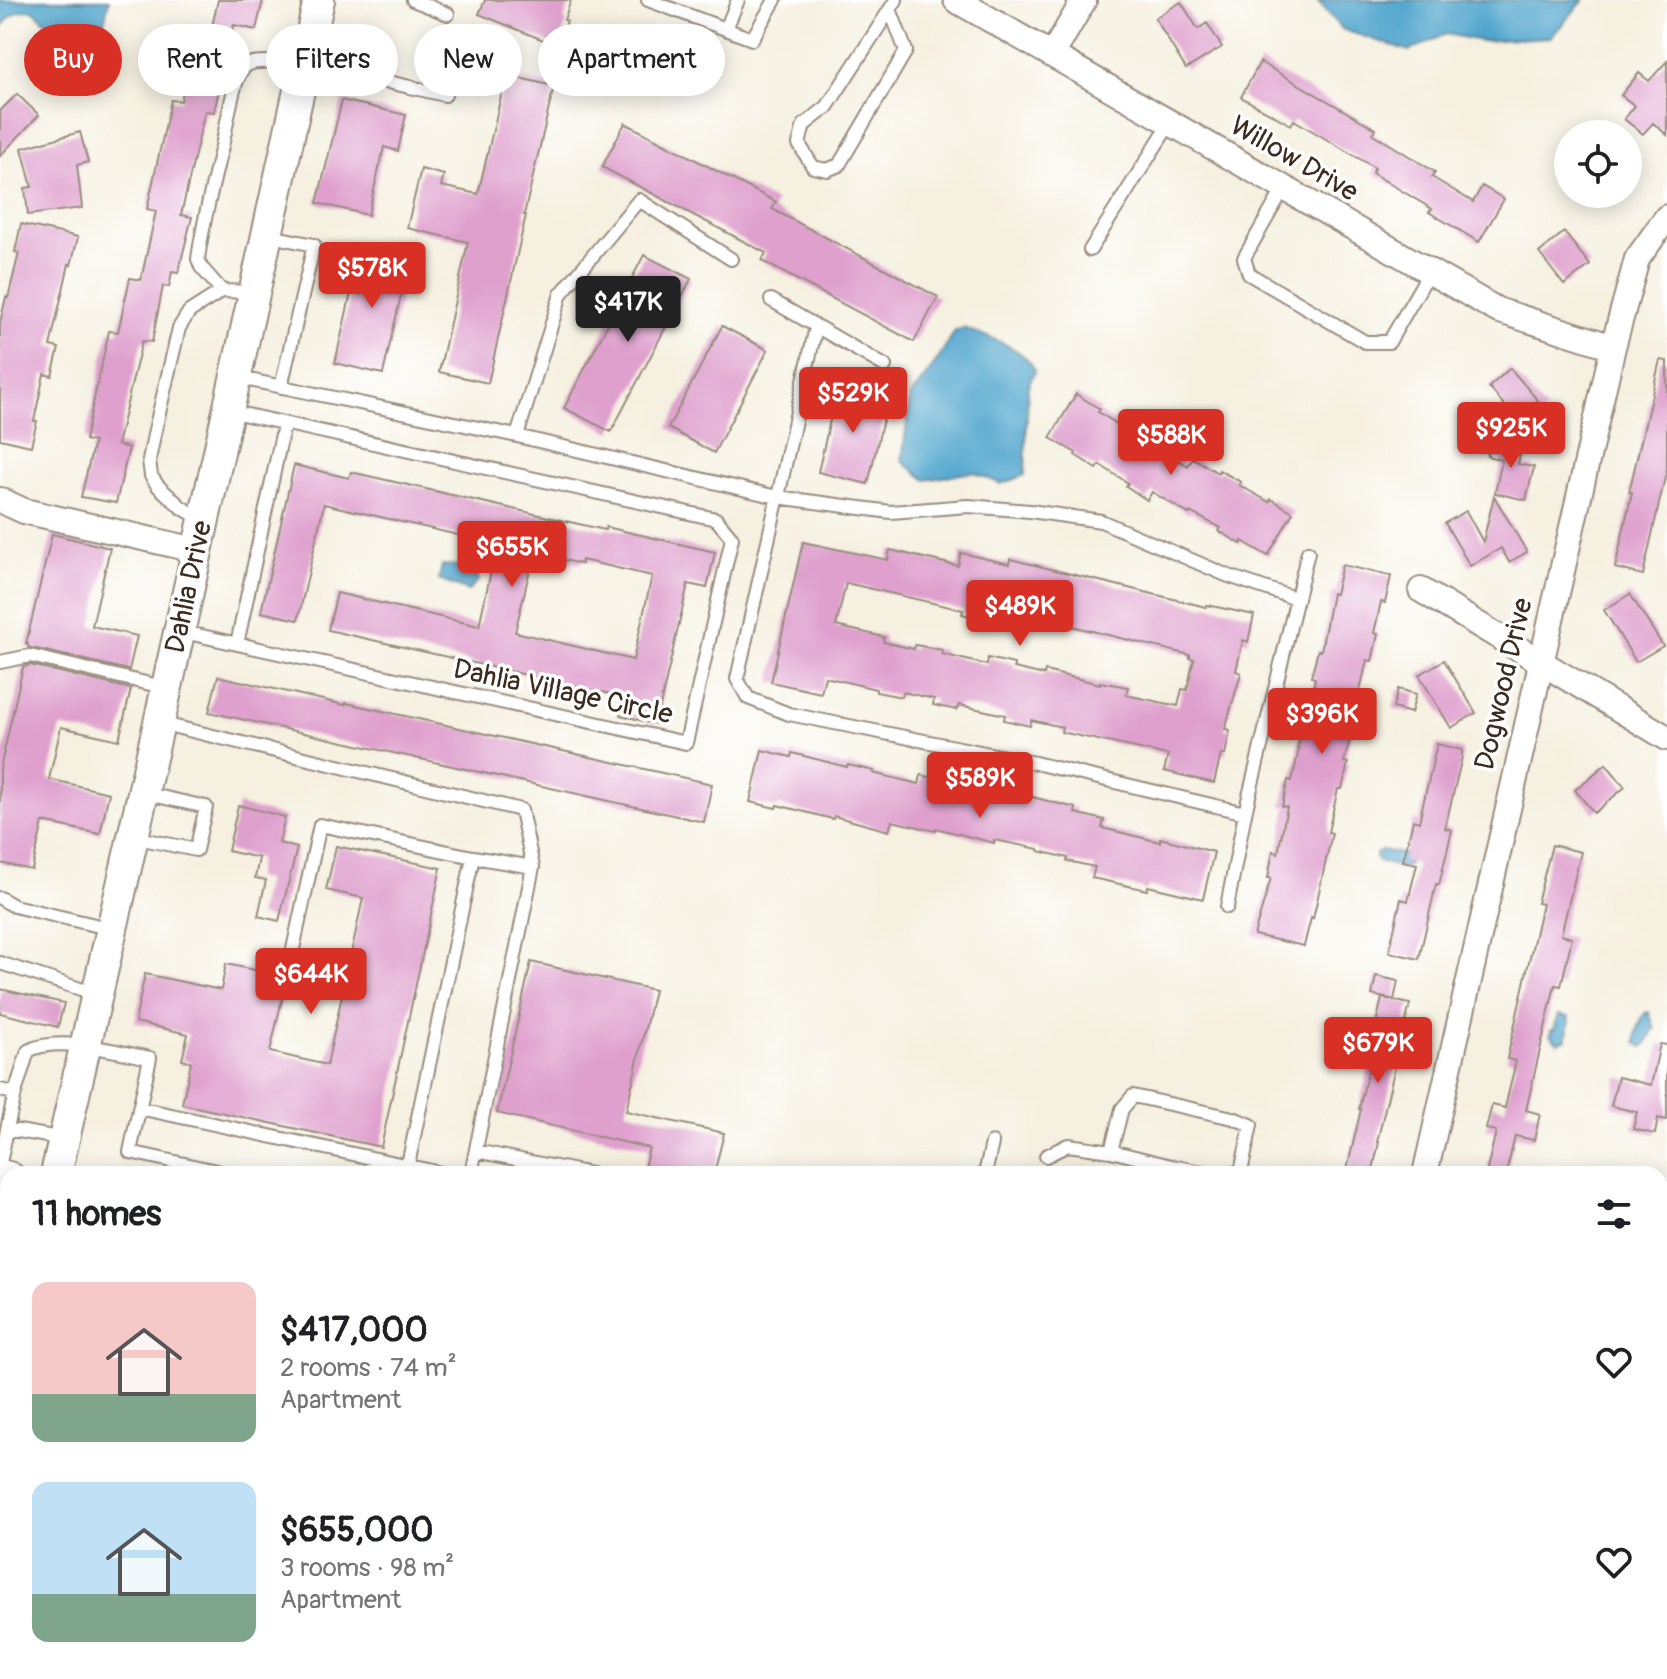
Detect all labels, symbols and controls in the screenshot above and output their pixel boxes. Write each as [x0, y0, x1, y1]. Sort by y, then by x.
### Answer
chip: Buy [24, 24, 122, 96]
chip: Rent [138, 24, 250, 96]
chip: Filters [266, 24, 398, 96]
chip: New [414, 24, 522, 96]
chip: Apartment [538, 24, 725, 96]
street label: Willow Drive [1224, 108, 1364, 210]
map controls [1554, 120, 1642, 208]
button: locate [1554, 120, 1642, 208]
pin: $578K [316, 242, 428, 310]
text: $578K [337, 252, 407, 284]
pin: $417K [572, 276, 684, 344]
text: $417K [594, 286, 662, 318]
pin: $529K [797, 367, 909, 435]
text: $529K [817, 377, 889, 409]
pin: $925K [1455, 402, 1567, 470]
pin: $588K [1115, 409, 1227, 477]
text: $925K [1475, 412, 1547, 444]
text: $588K [1136, 419, 1206, 451]
street label: Dahlia Drive [158, 518, 220, 656]
pin: $655K [456, 521, 568, 589]
text: $655K [475, 531, 549, 563]
pin: $489K [964, 580, 1076, 648]
text: $489K [984, 590, 1056, 622]
street label: Dogwood Drive [1467, 594, 1541, 773]
street label: Dahlia Village Circle [450, 652, 676, 732]
pin: $396K [1266, 688, 1378, 756]
text: $396K [1286, 698, 1358, 730]
pin: $589K [924, 752, 1036, 820]
text: $589K [945, 762, 1015, 794]
pin: $644K [255, 948, 367, 1016]
text: $644K [273, 958, 349, 990]
pin: $679K [1322, 1017, 1434, 1085]
text: $679K [1342, 1027, 1414, 1059]
icon: filters [1592, 1192, 1636, 1236]
text: 11 homes [32, 1193, 161, 1236]
text: $417,000 [280, 1309, 428, 1352]
icon: home [96, 1314, 192, 1410]
icon: heart [1592, 1340, 1636, 1384]
text: 2 rooms · 74 m² [280, 1352, 457, 1384]
text: Apartment [280, 1384, 401, 1416]
text: $655,000 [280, 1509, 433, 1552]
icon: home [96, 1514, 192, 1610]
icon: heart [1592, 1540, 1636, 1584]
text: 3 rooms · 98 m² [280, 1552, 454, 1584]
text: Apartment [280, 1584, 401, 1616]

